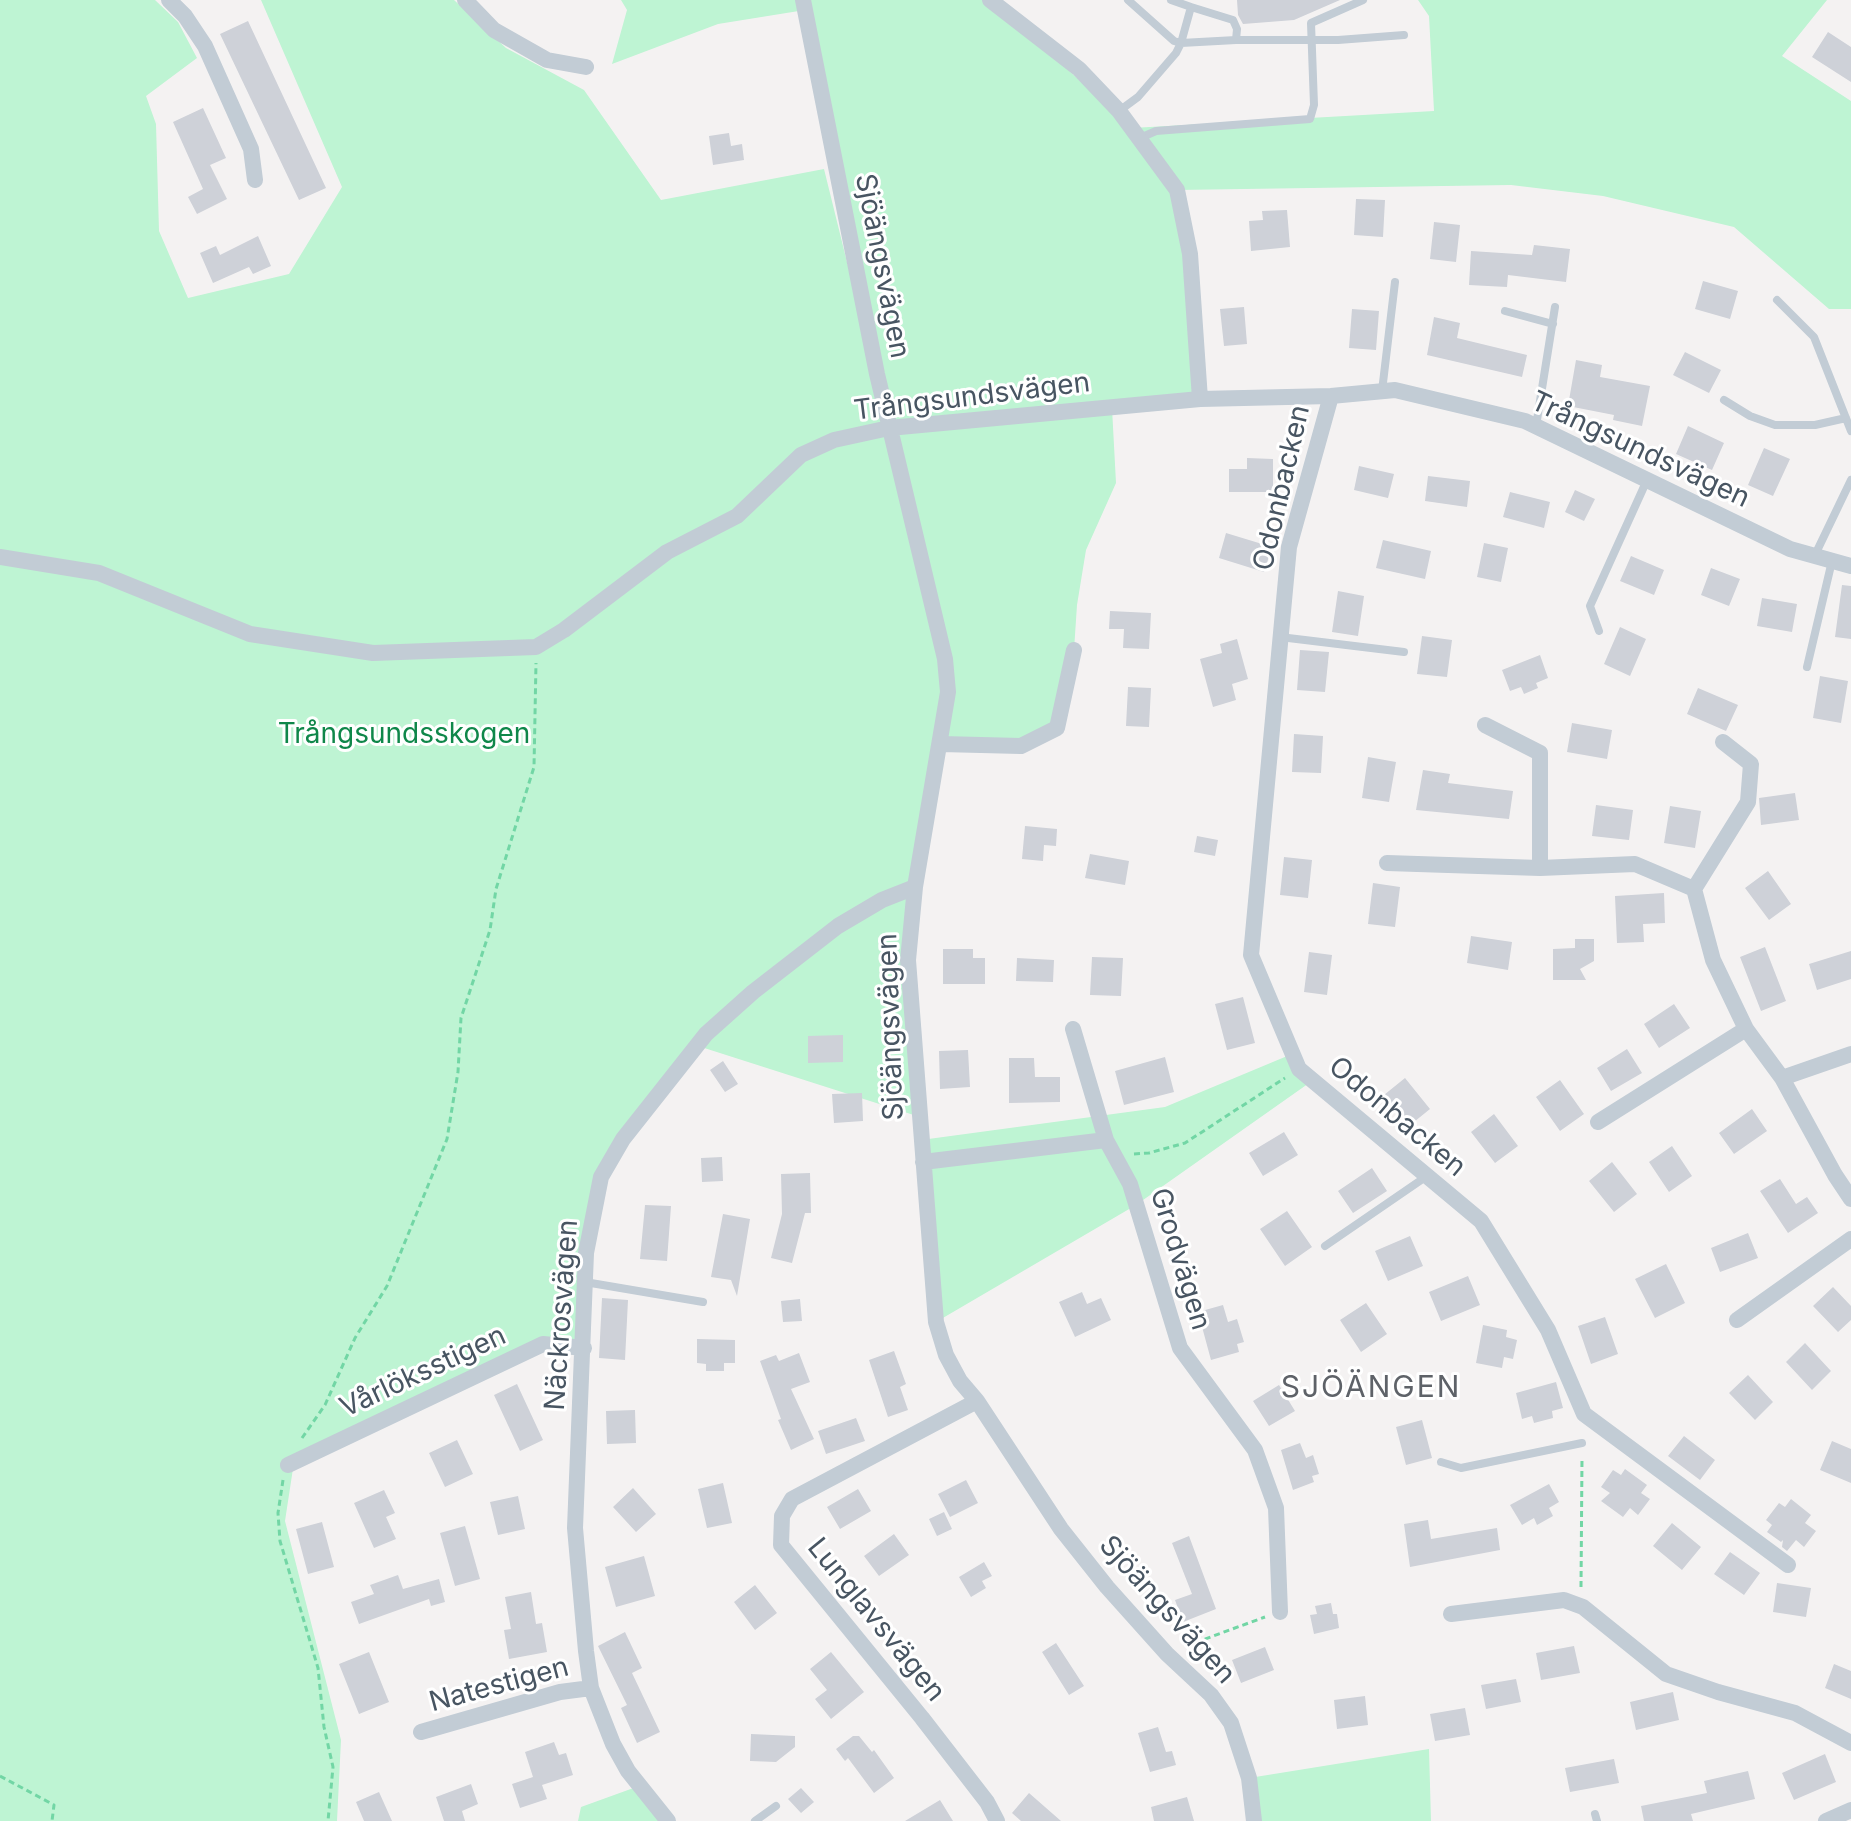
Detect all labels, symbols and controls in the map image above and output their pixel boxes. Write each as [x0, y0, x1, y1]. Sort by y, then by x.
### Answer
street label: Sjöängsvägen [848, 171, 916, 361]
street label: Trångsundsvägen [852, 366, 1092, 428]
street label: Trångsundsvägen [1525, 385, 1755, 515]
street label: Odonbacken [1247, 402, 1317, 574]
park label: Trångsundsskogen [278, 718, 530, 752]
street label: Sjöängsvägen [871, 933, 911, 1121]
street label: Odonbacken [1322, 1050, 1472, 1184]
street label: Grodvägen [1143, 1184, 1217, 1334]
street label: Näckrosvägen [539, 1218, 585, 1412]
street label: Vårlöksstigen [335, 1319, 511, 1425]
district label: SJÖÄNGEN [1281, 1370, 1461, 1406]
street label: Sjöängsvägen [1092, 1529, 1242, 1691]
street label: Lunglavsvägen [800, 1532, 952, 1708]
street label: Natestigen [426, 1650, 572, 1720]

